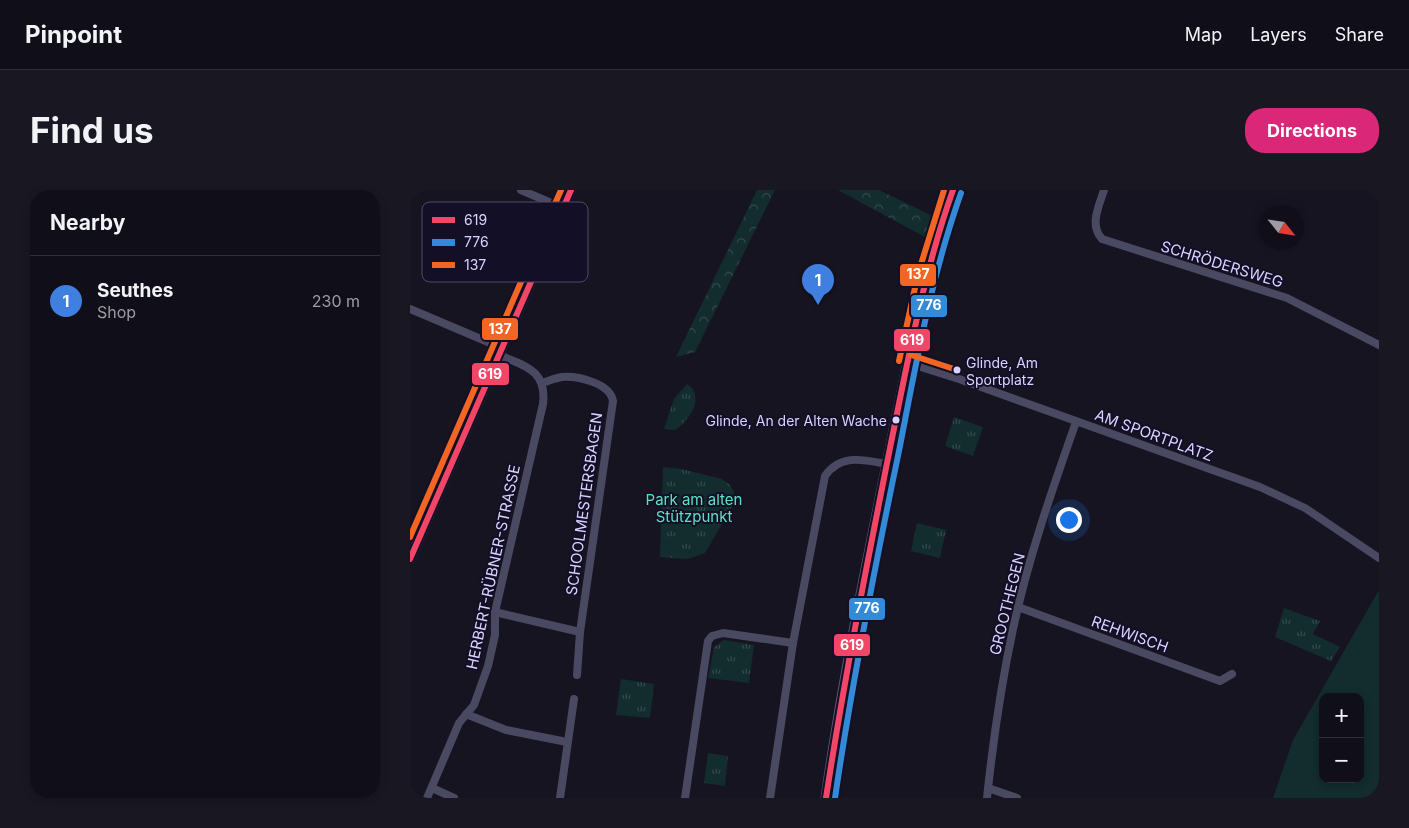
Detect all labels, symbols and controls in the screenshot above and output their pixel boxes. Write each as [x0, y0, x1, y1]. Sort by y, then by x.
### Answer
text: Pinpoint [25, 20, 122, 49]
text: Map [1185, 24, 1222, 45]
text: Layers [1250, 24, 1307, 45]
text: Share [1335, 24, 1384, 45]
button: Directions [1245, 108, 1379, 153]
text: Find us [30, 109, 154, 151]
legend [422, 202, 588, 282]
north arrow [1259, 205, 1304, 250]
text: Nearby [50, 210, 125, 235]
text: 619 [464, 211, 487, 228]
text: 776 [464, 233, 489, 250]
street label: SCHRÖDERSWEG [1159, 236, 1285, 292]
text: 137 [464, 256, 486, 273]
line badge: 137 [899, 263, 937, 287]
pin: 1 [802, 264, 834, 305]
text: 137 [906, 265, 930, 282]
text: Seuthes [97, 279, 173, 302]
text: 1 [63, 291, 69, 311]
text: 230 m [312, 291, 360, 311]
line badge: 776 [910, 294, 948, 318]
text: 776 [916, 296, 942, 313]
text: Shop [97, 302, 136, 322]
line badge: 137 [481, 317, 519, 341]
text: 137 [488, 320, 512, 337]
line badge: 619 [893, 328, 931, 352]
text: 619 [900, 331, 924, 348]
place label: Glinde, Am Sportplatz [966, 354, 1038, 388]
line badge: 619 [471, 362, 510, 386]
text: 619 [478, 365, 502, 382]
marker: Glinde, Am Sportplatz [952, 365, 962, 375]
street label: AM SPORTPLATZ [1092, 405, 1216, 465]
street label: SCHOOLMESTERSBAGEN [562, 411, 606, 597]
place label: Glinde, An der Alten Wache [706, 412, 887, 429]
marker: Glinde, An der Alten Wache [891, 415, 901, 425]
street label: HERBERT-RÜBNER-STRASSE [462, 463, 524, 671]
park label: Park am alten Stützpunkt [646, 490, 742, 526]
your location [1056, 507, 1082, 533]
street label: GROOTHEGEN [985, 551, 1029, 657]
line badge: 776 [848, 597, 886, 621]
text: 776 [854, 599, 880, 616]
street label: REHWISCH [1089, 611, 1171, 657]
line badge: 619 [833, 633, 871, 657]
text: 619 [840, 636, 864, 653]
map controls [1319, 693, 1364, 783]
button: + [1319, 693, 1364, 738]
button: − [1319, 738, 1364, 783]

